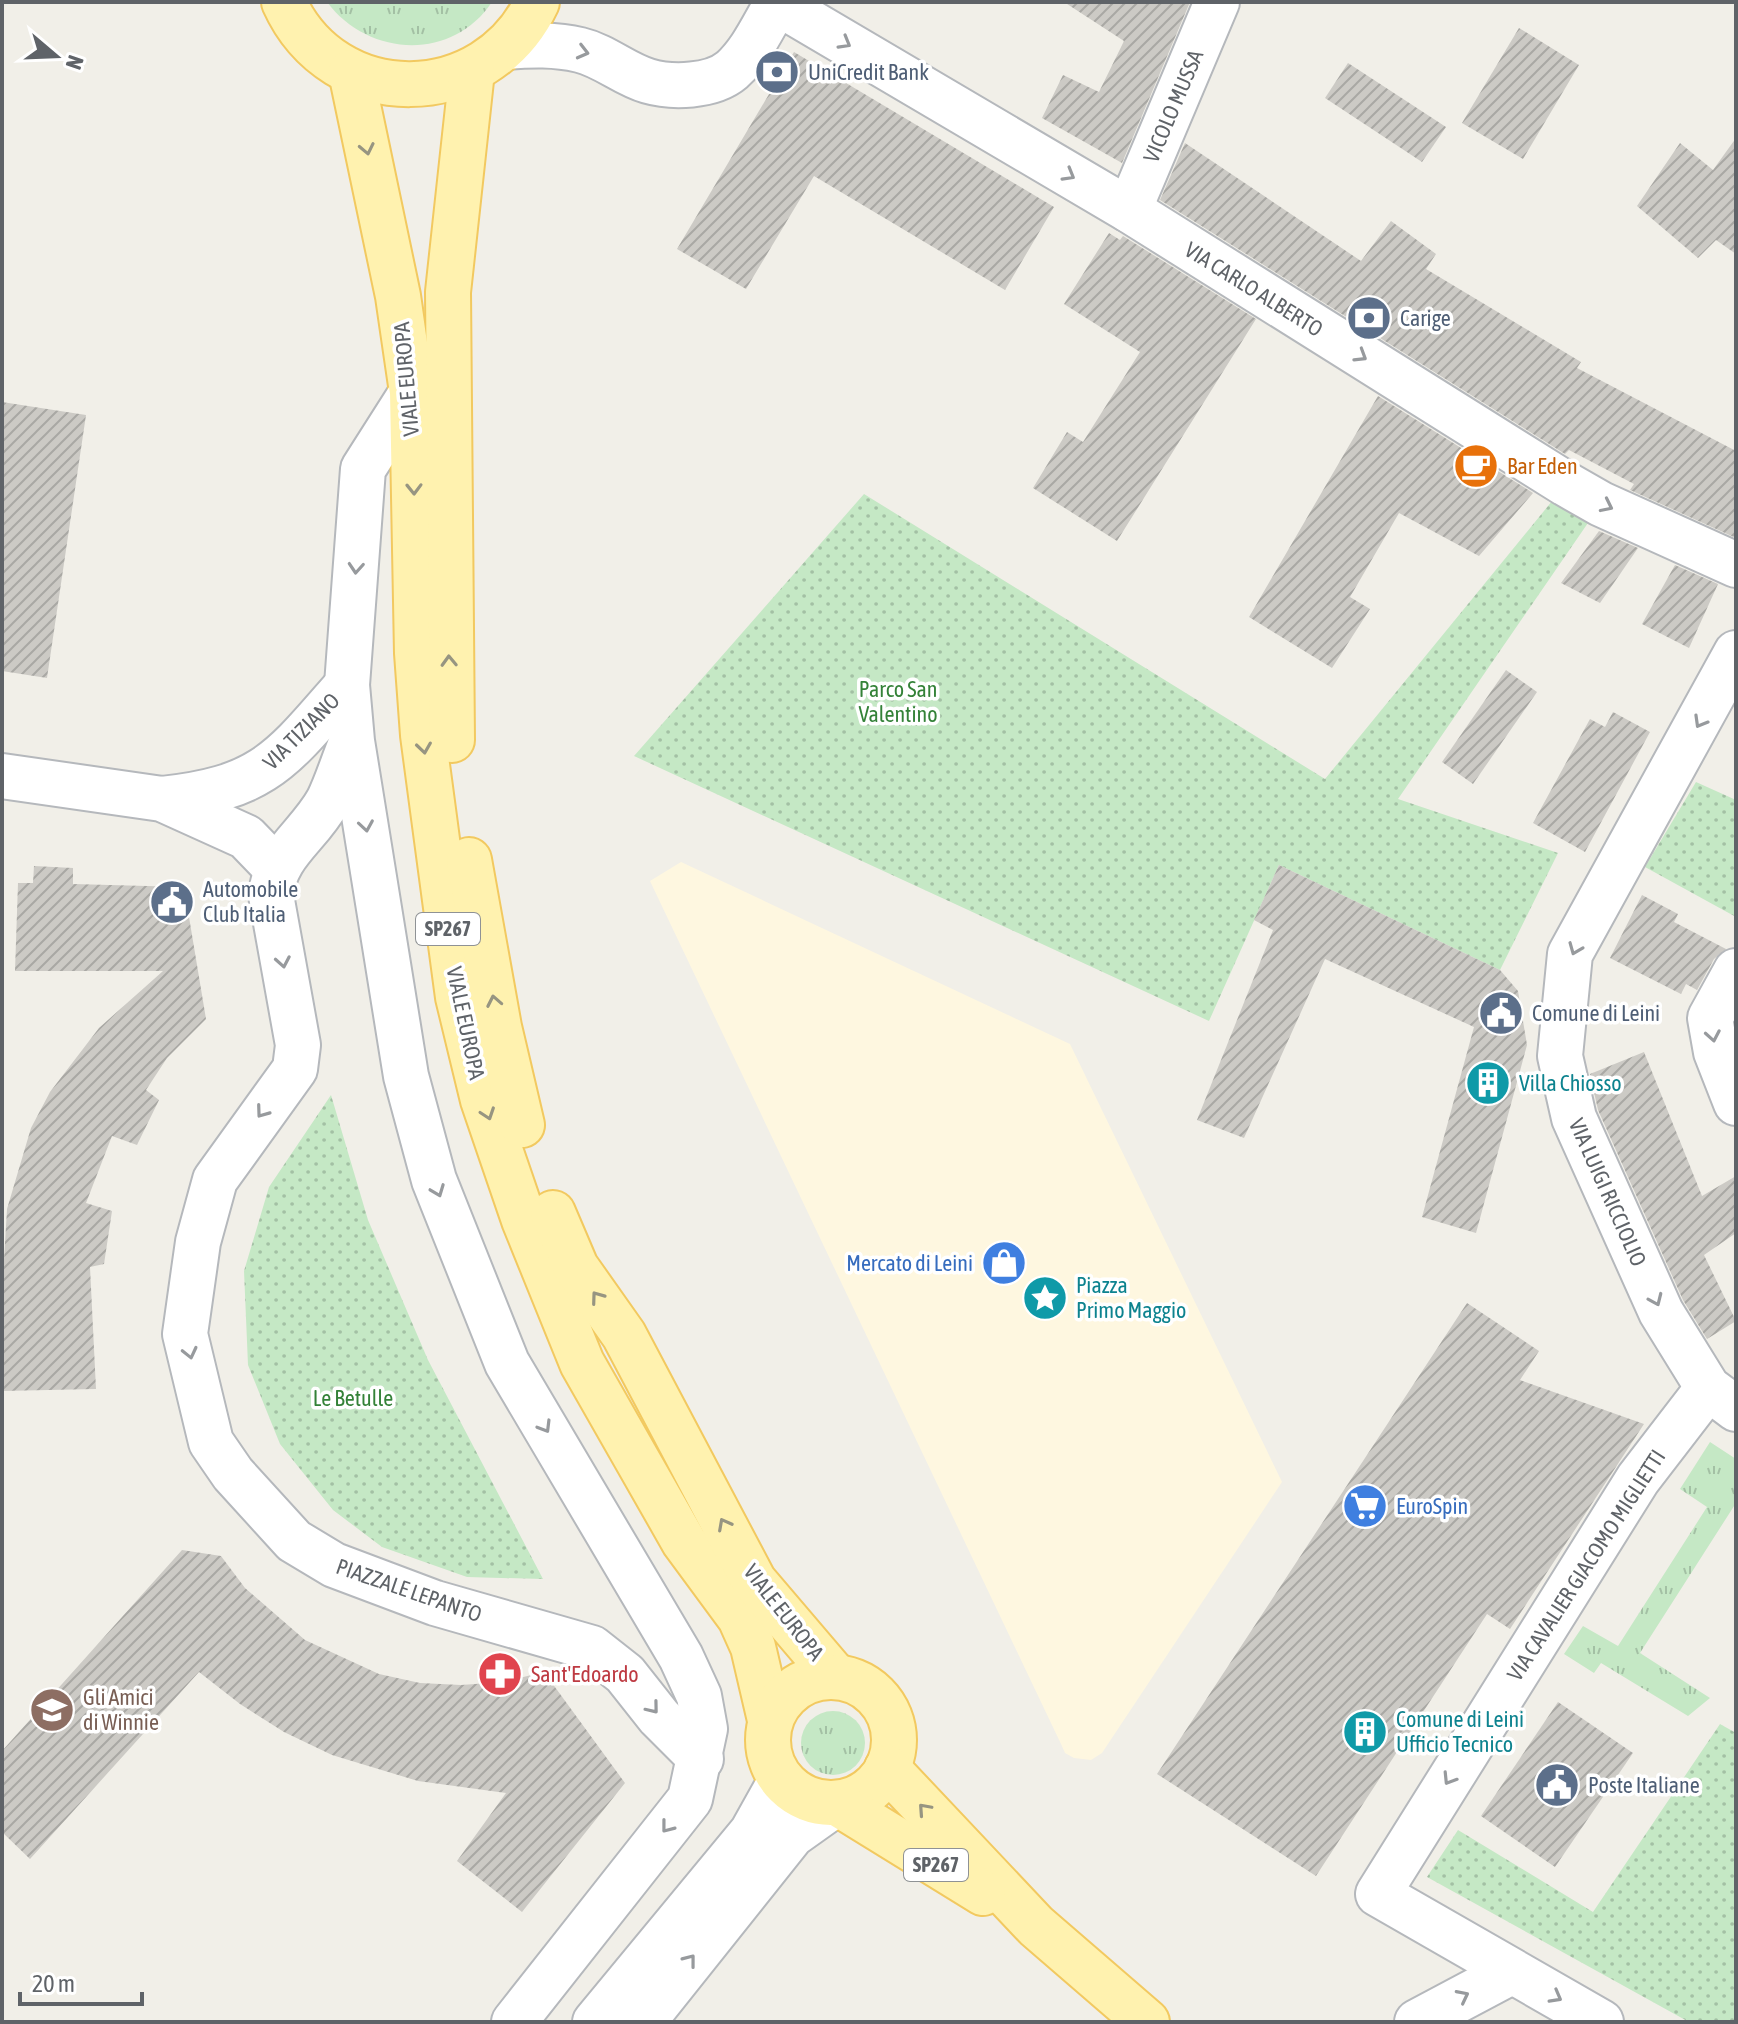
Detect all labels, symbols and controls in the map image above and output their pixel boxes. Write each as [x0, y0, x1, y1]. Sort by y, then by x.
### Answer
north arrow [16, 16, 96, 96]
one-way arrow [836, 33, 850, 49]
one-way arrow [576, 42, 590, 59]
street label: VICOLO MUSSA [1138, 46, 1208, 166]
bank icon: UniCredit Bank [753, 48, 801, 96]
text: N [61, 52, 89, 73]
place label: UniCredit Bank [808, 59, 929, 85]
one-way arrow [358, 141, 375, 155]
one-way arrow [1060, 165, 1074, 181]
street label: VIA CARLO ALBERTO [1180, 236, 1328, 342]
bank icon: Carige [1345, 294, 1393, 342]
place label: Carige [1400, 305, 1451, 331]
street label: VIALE EUROPA [388, 321, 424, 437]
one-way arrow [1352, 346, 1367, 361]
cafe icon: Bar Eden [1452, 442, 1500, 490]
place label: Bar Eden [1507, 453, 1578, 479]
one-way arrow [405, 483, 422, 496]
one-way arrow [1598, 496, 1613, 512]
one-way arrow [347, 562, 364, 575]
one-way arrow [440, 654, 458, 667]
park label: Parco San Valentino [858, 676, 938, 727]
street label: VIA TIZIANO [257, 687, 345, 775]
one-way arrow [1694, 713, 1710, 728]
one-way arrow [415, 741, 432, 755]
one-way arrow [356, 819, 373, 833]
place label: Automobile Club Italia [203, 876, 298, 927]
public building icon: Automobile Club Italia [148, 878, 196, 926]
road number: SP267 [416, 913, 480, 945]
one-way arrow [1568, 941, 1584, 955]
one-way arrow [273, 955, 290, 968]
street label: VIALE EUROPA [441, 964, 491, 1082]
public building icon: Comune di Leini [1477, 989, 1525, 1037]
one-way arrow [486, 994, 503, 1008]
place label: Comune di Leini [1532, 1000, 1660, 1026]
one-way arrow [1703, 1029, 1720, 1042]
building icon: Villa Chiosso [1464, 1059, 1512, 1107]
place label: Villa Chiosso [1519, 1070, 1622, 1096]
one-way arrow [257, 1103, 272, 1117]
one-way arrow [478, 1106, 494, 1120]
street label: VIA LUIGI RICCIOLIO [1564, 1114, 1652, 1270]
one-way arrow [428, 1183, 445, 1197]
shop icon: Mercato di Leini [980, 1239, 1028, 1287]
place label: Mercato di Leini [846, 1250, 973, 1276]
place label: Piazza Primo Maggio [1076, 1272, 1186, 1323]
place icon: Piazza Primo Maggio [1021, 1274, 1069, 1322]
one-way arrow [592, 1291, 607, 1306]
one-way arrow [1647, 1292, 1663, 1306]
one-way arrow [181, 1346, 198, 1360]
park label: Le Betulle [313, 1385, 393, 1411]
one-way arrow [535, 1418, 550, 1433]
street label: VIA CAVALIER GIACOMO MIGLIETTI [1501, 1445, 1671, 1685]
supermarket icon: EuroSpin [1341, 1482, 1389, 1530]
place label: EuroSpin [1396, 1493, 1468, 1519]
one-way arrow [718, 1517, 733, 1532]
street label: PIAZZALE LEPANTO [333, 1553, 485, 1627]
street label: VIALE EUROPA [738, 1559, 830, 1665]
pharmacy icon: Sant'Edoardo [476, 1650, 524, 1698]
place label: Sant'Edoardo [531, 1661, 639, 1687]
place label: Gli Amici di Winnie [83, 1684, 159, 1735]
school or university icon: Gli Amici di Winnie [28, 1686, 76, 1734]
one-way arrow [643, 1699, 657, 1714]
place label: Comune di Leini Ufficio Tecnico [1396, 1706, 1524, 1757]
building icon: Comune di Leini Ufficio Tecnico [1341, 1708, 1389, 1756]
public building icon: Poste Italiane [1533, 1761, 1581, 1809]
one-way arrow [1443, 1771, 1458, 1785]
place label: Poste Italiane [1588, 1772, 1700, 1798]
one-way arrow [919, 1804, 933, 1818]
one-way arrow [663, 1818, 677, 1833]
road number: SP267 [904, 1849, 968, 1881]
one-way arrow [681, 1954, 695, 1969]
scale bar [20, 1956, 142, 2006]
text: 20 m [32, 1970, 75, 1997]
one-way arrow [1547, 1987, 1561, 2003]
one-way arrow [1455, 1991, 1470, 2006]

